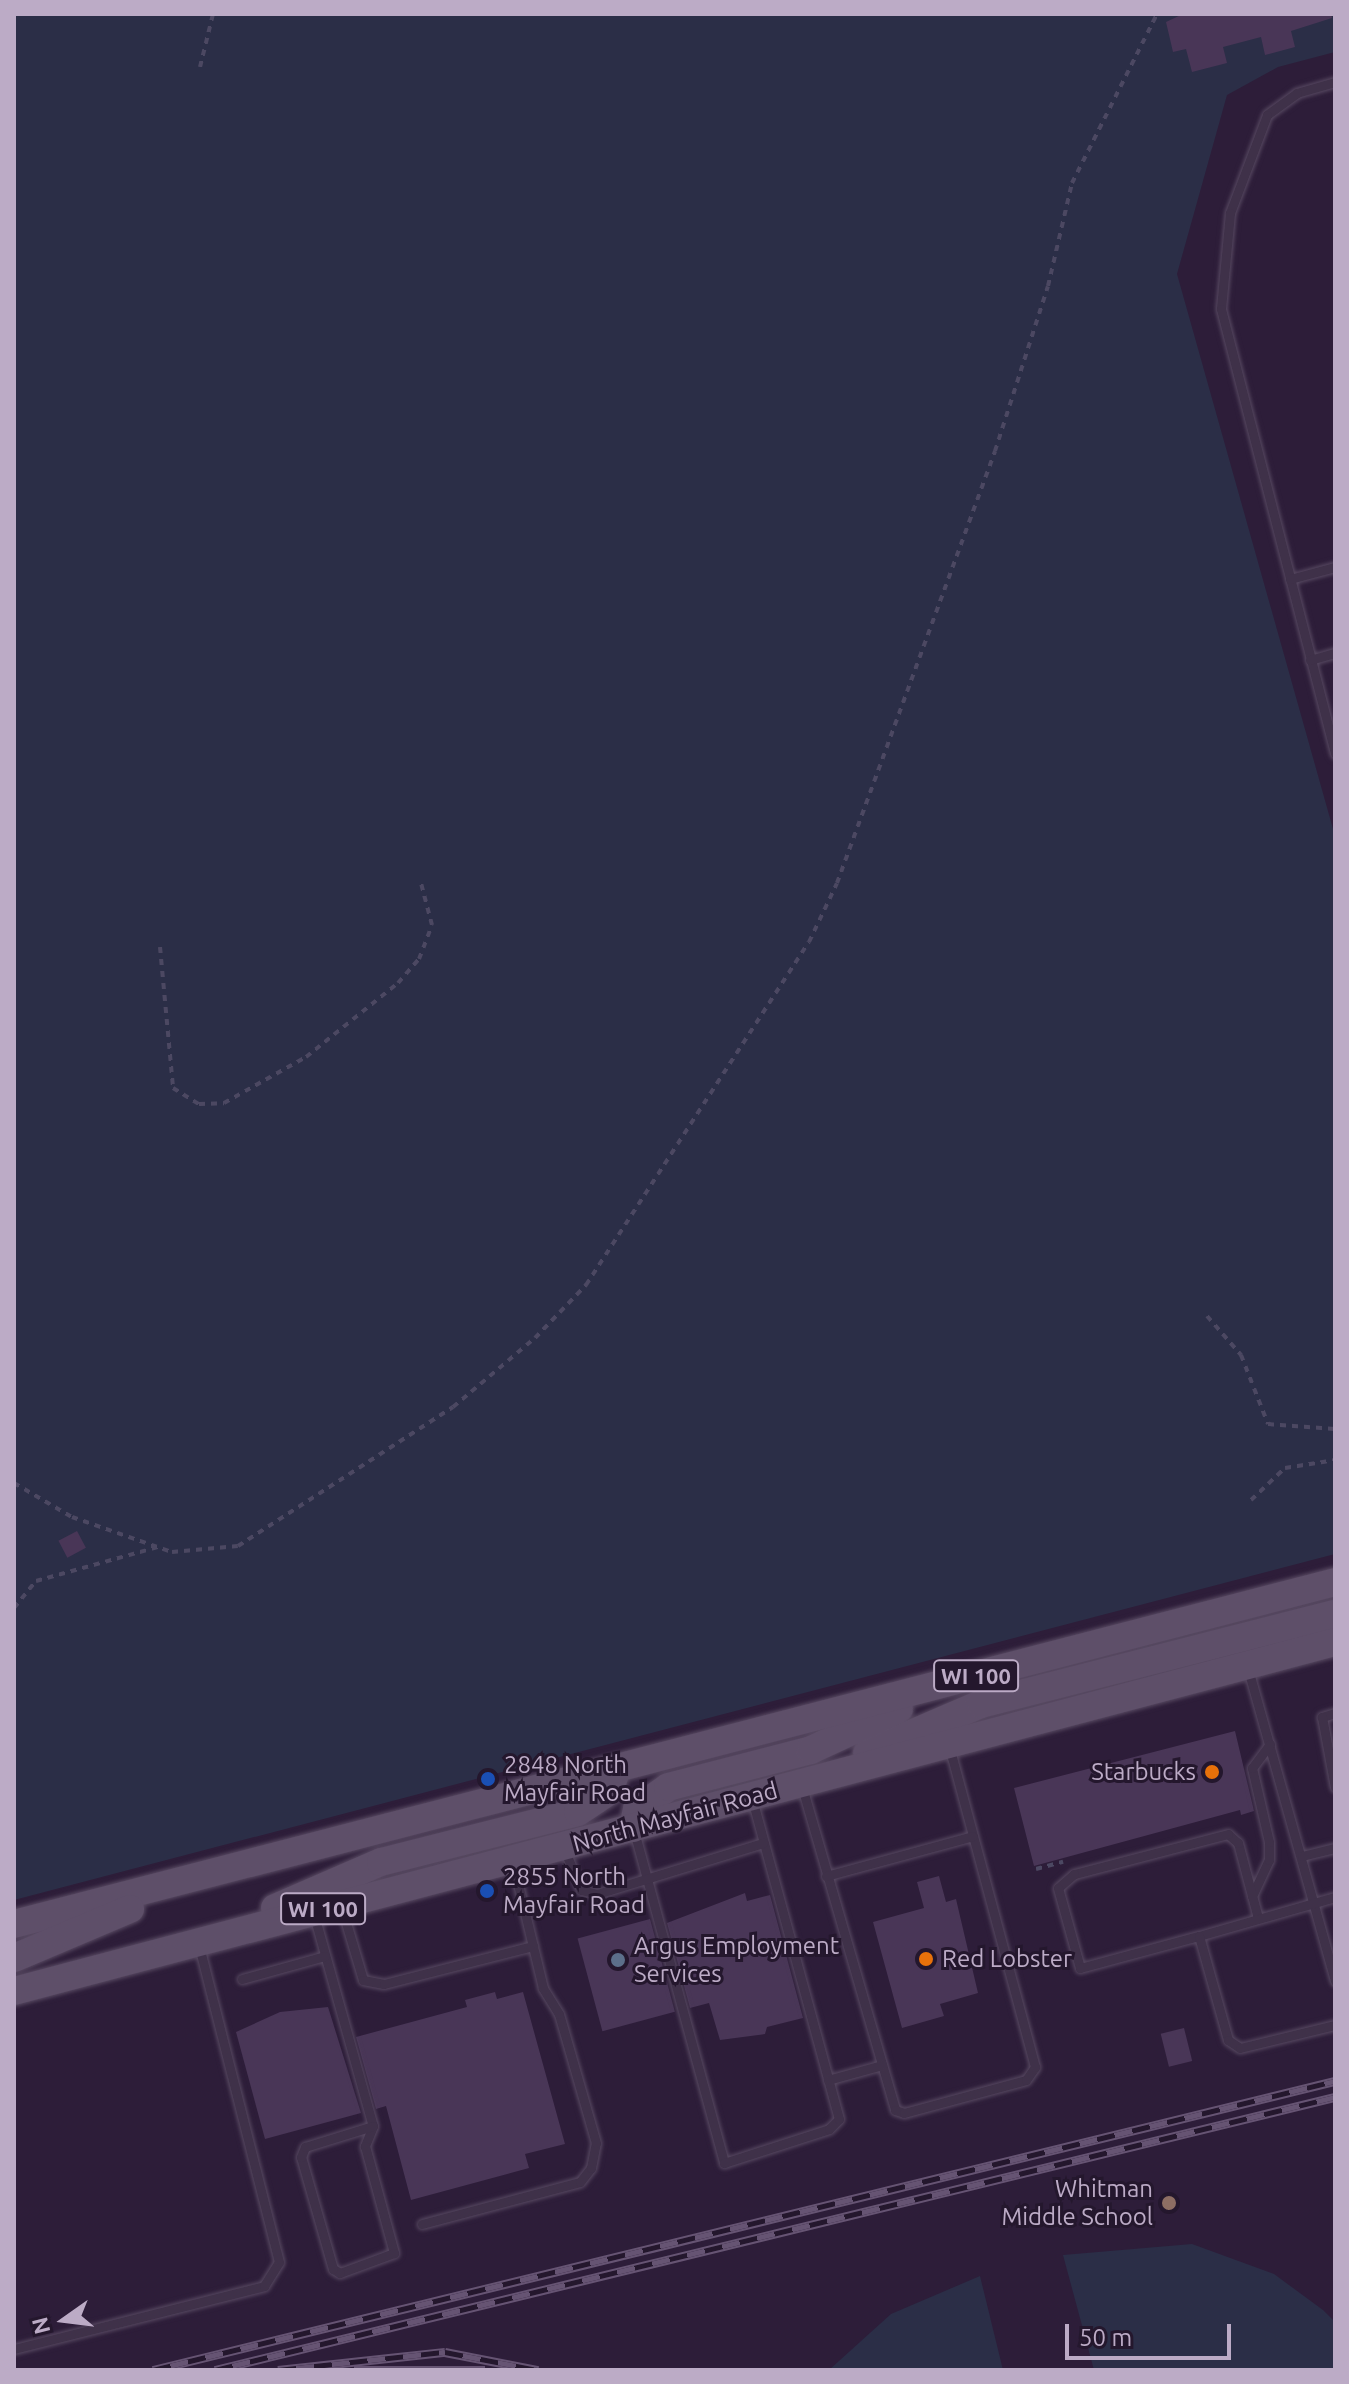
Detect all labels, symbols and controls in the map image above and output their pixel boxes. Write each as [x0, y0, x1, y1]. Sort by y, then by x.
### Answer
road number: WI 100 [932, 1658, 1020, 1694]
place label: 2848 North Mayfair Road [504, 1751, 646, 1807]
place label: Starbucks [1091, 1758, 1196, 1786]
marker: Starbucks [1203, 1763, 1221, 1781]
marker: 2848 North Mayfair Road [479, 1770, 497, 1788]
street label: North Mayfair Road [569, 1776, 781, 1858]
place label: 2855 North Mayfair Road [503, 1863, 645, 1919]
marker: 2855 North Mayfair Road [478, 1882, 496, 1900]
road number: WI 100 [279, 1891, 367, 1927]
place label: Argus Employment Services [634, 1932, 839, 1988]
place label: Red Lobster [942, 1945, 1072, 1973]
marker: Red Lobster [917, 1950, 935, 1968]
marker: Argus Employment Services [609, 1951, 627, 1969]
place label: Whitman Middle School [1001, 2175, 1153, 2231]
marker: Whitman Middle School [1160, 2194, 1178, 2212]
north arrow [24, 2280, 104, 2360]
scale bar [1069, 2308, 1235, 2358]
text: N [26, 2315, 54, 2337]
text: 50 m [1079, 2324, 1132, 2351]

